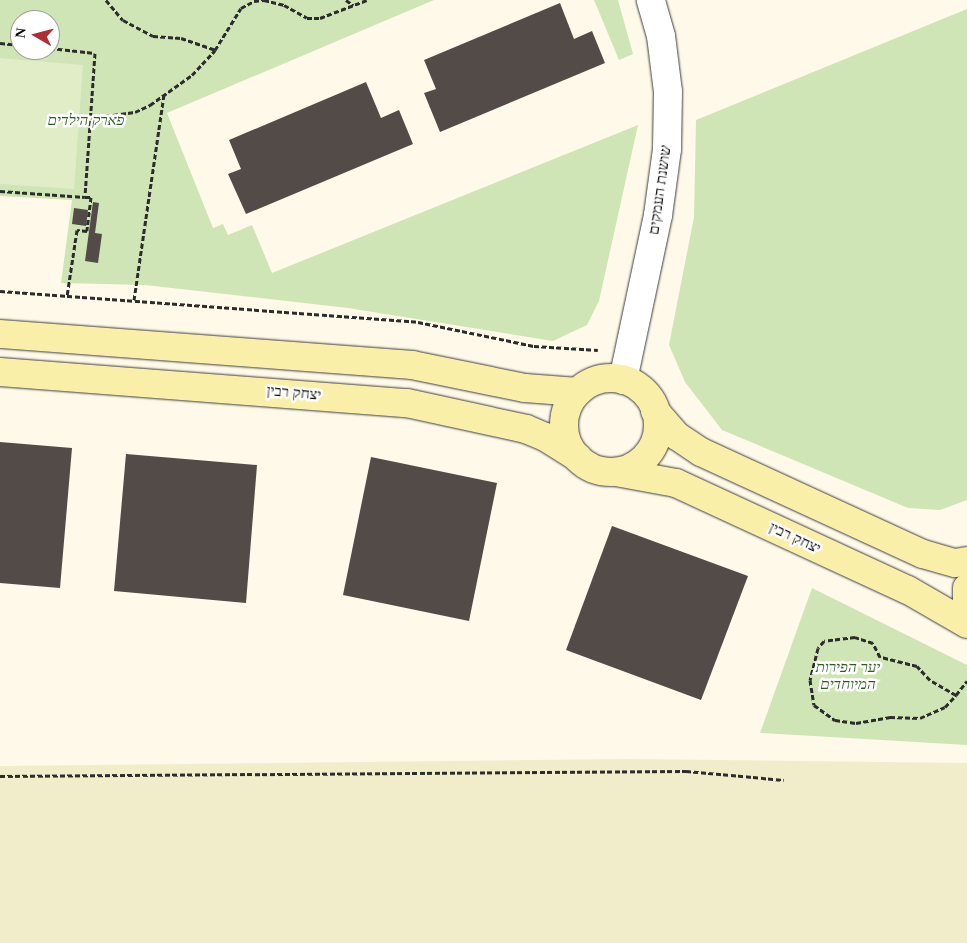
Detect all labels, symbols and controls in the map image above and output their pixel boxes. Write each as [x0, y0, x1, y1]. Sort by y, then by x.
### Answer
north arrow [10, 10, 60, 60]
text: N [13, 27, 29, 39]
park label: פארק הילדים [48, 112, 124, 130]
street label: שושנת העמקים [645, 144, 675, 236]
street label: יצחק רבין [266, 382, 322, 404]
street label: יצחק רבין [766, 518, 824, 558]
park label: יער הפירות המיוחדים [816, 658, 880, 693]

